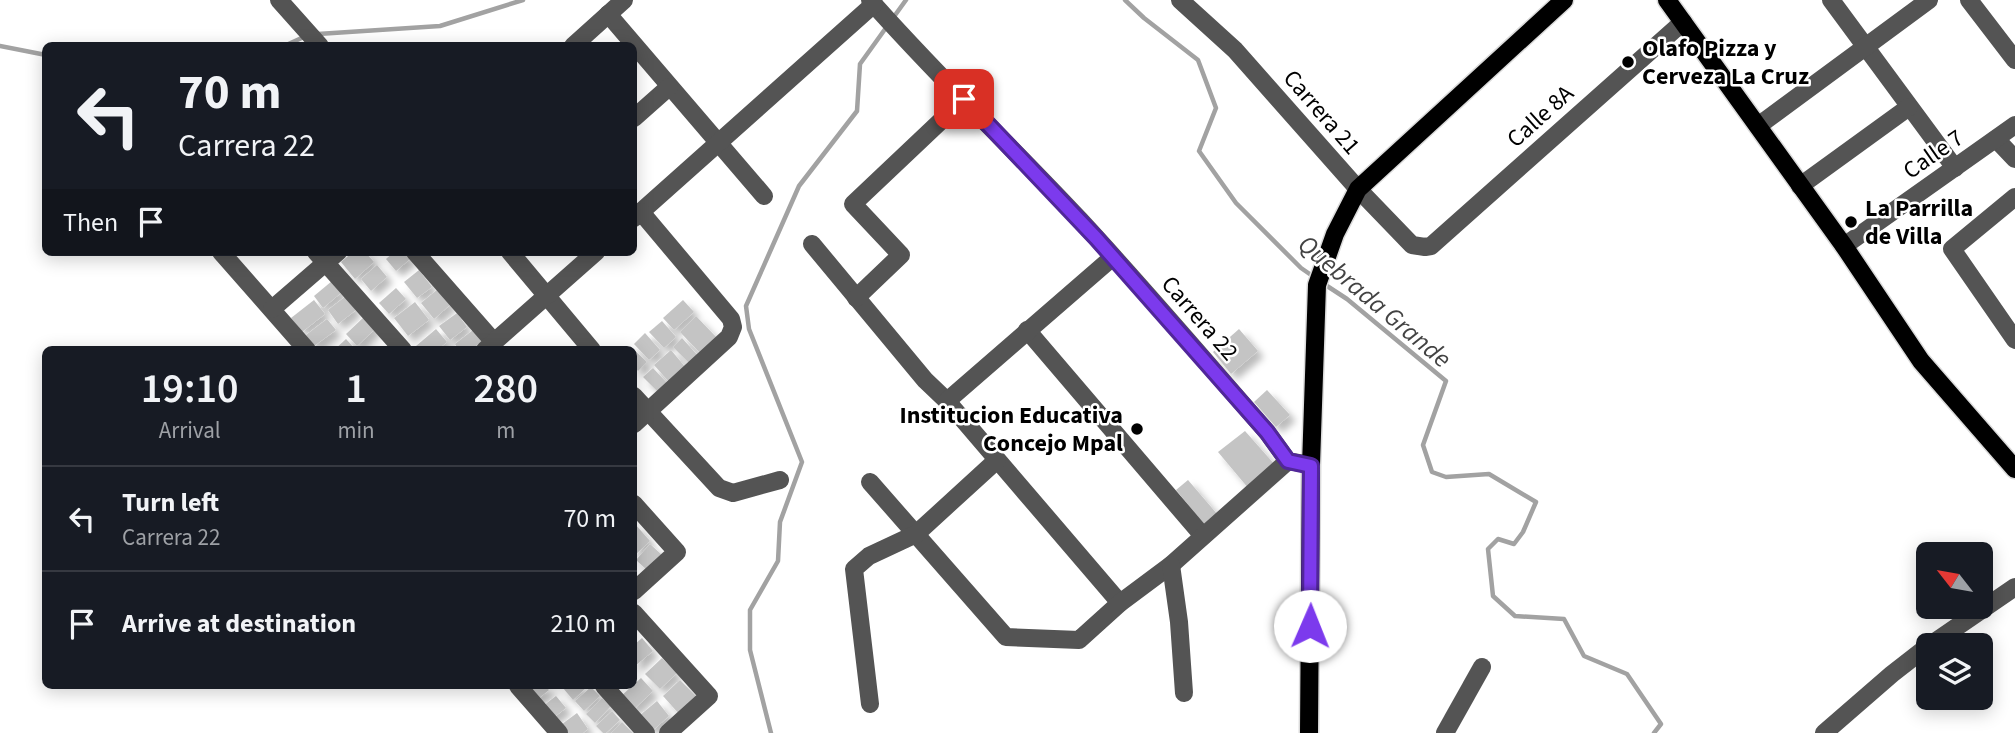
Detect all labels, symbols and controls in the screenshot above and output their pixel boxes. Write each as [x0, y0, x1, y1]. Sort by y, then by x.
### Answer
place label: Olafo Pizza y Cerveza La Cruz [1642, 31, 1809, 94]
marker: Olafo Pizza y Cerveza La Cruz [1620, 54, 1636, 70]
text: 70 m [178, 58, 282, 128]
street label: Carrera 21 [1275, 62, 1368, 163]
pin [934, 69, 994, 129]
icon: left [63, 70, 154, 161]
street label: Calle 8A [1499, 77, 1582, 156]
icon: arrive [945, 80, 983, 118]
street label: Calle 7 [1896, 121, 1971, 188]
text: Carrera 22 [178, 123, 315, 169]
place label: La Parrilla de Villa [1865, 191, 1973, 254]
icon: arrive [132, 203, 170, 241]
text: Then [63, 204, 118, 241]
marker: La Parrilla de Villa [1843, 214, 1859, 230]
water label: Quebrada Grande [1290, 226, 1459, 377]
street label: Carrera 22 [1153, 268, 1246, 369]
text: 19:10 [141, 359, 239, 419]
text: 1 [345, 359, 367, 419]
text: 280 [474, 359, 538, 419]
place label: Institucion Educativa Concejo Mpal [900, 398, 1123, 461]
text: Arrival [159, 414, 221, 447]
text: min [337, 414, 375, 447]
text: m [496, 414, 515, 447]
marker: Institucion Educativa Concejo Mpal [1129, 421, 1145, 437]
text: Turn left [122, 484, 219, 521]
icon: left [63, 500, 101, 538]
text: 70 m [563, 500, 616, 537]
text: Carrera 22 [122, 521, 220, 554]
north arrow [1916, 542, 1993, 620]
map controls [1916, 542, 1993, 710]
position arrow [1273, 589, 1347, 663]
icon: arrive [63, 605, 101, 643]
text: Arrive at destination [122, 605, 356, 642]
text: 210 m [550, 605, 616, 642]
button: layers [1916, 633, 1993, 710]

